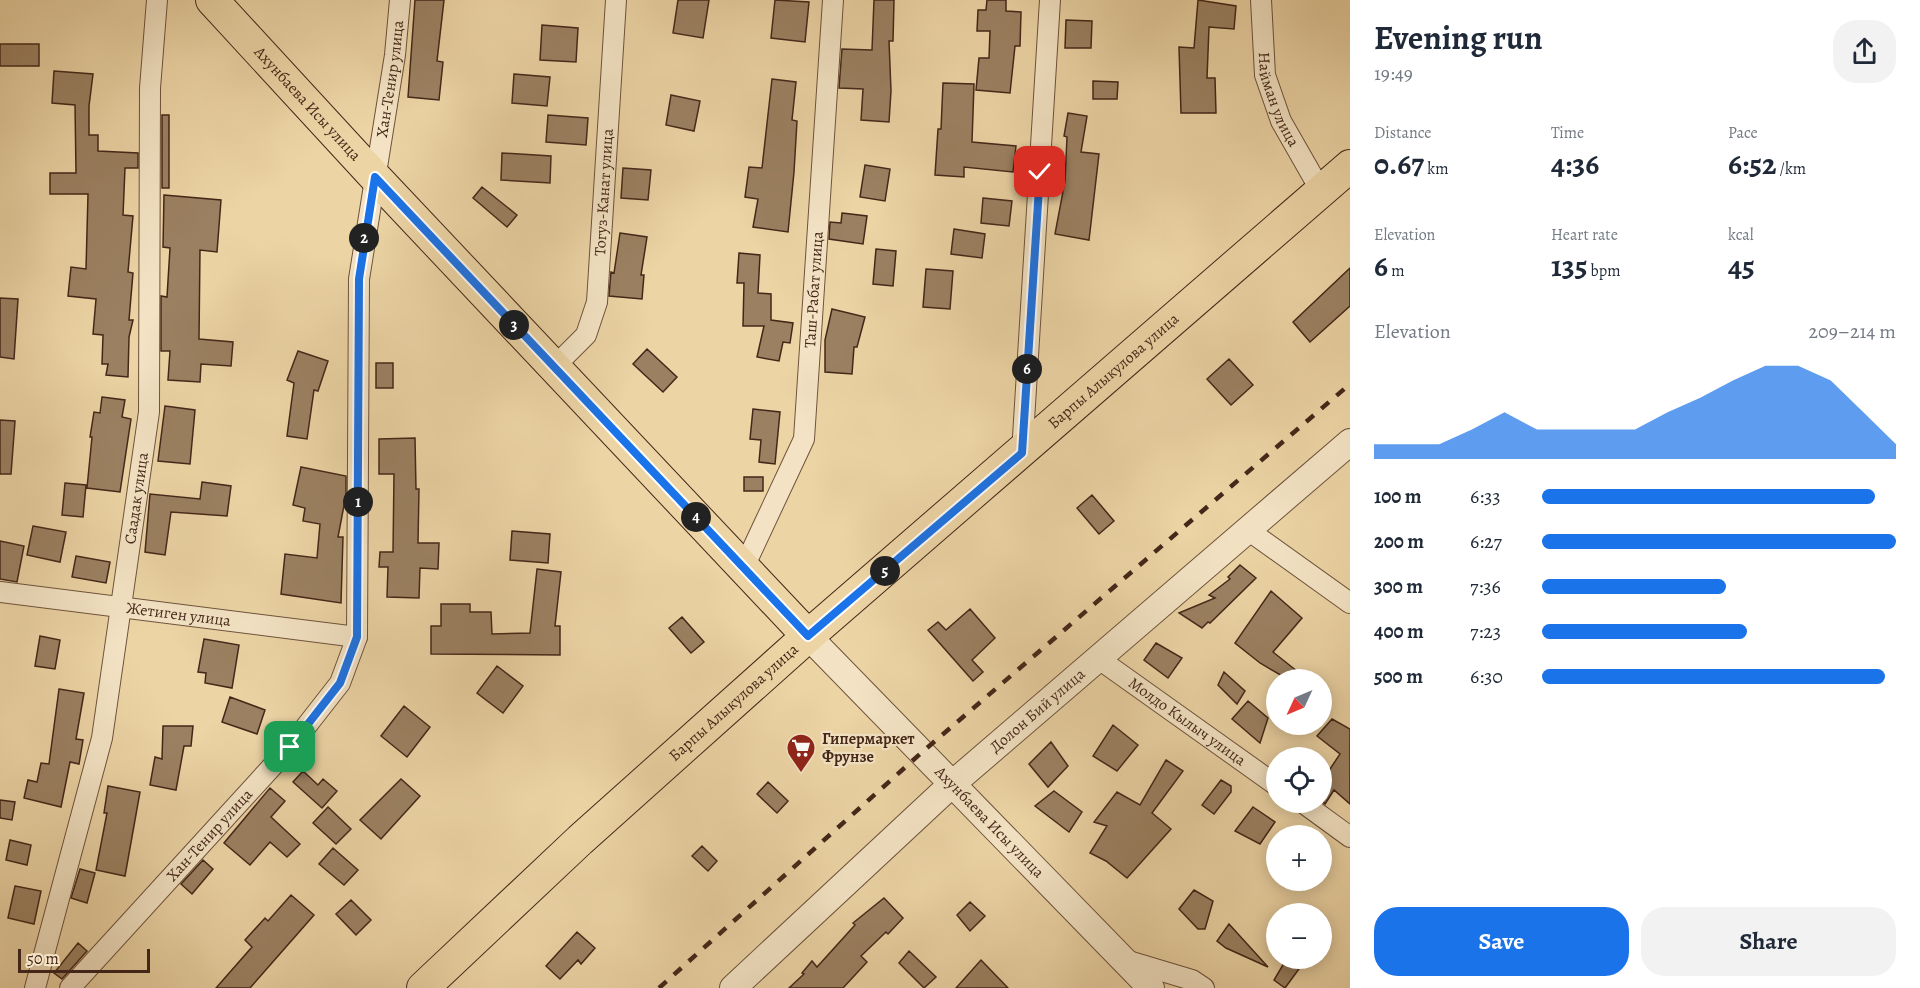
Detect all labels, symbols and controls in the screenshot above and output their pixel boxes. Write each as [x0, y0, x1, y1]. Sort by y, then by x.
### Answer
text: Evening run [1374, 15, 1543, 60]
street label: Хан-Тенир улица [371, 19, 409, 139]
button: share [1833, 20, 1896, 83]
street label: Ахунбаева Исы улица [248, 41, 366, 166]
street label: Найман улица [1253, 51, 1305, 151]
text: 19:49 [1374, 60, 1413, 87]
text: Distance [1374, 122, 1431, 144]
text: Time [1551, 122, 1584, 144]
text: Pace [1728, 122, 1758, 144]
street label: Тогуз-Канат улица [589, 127, 619, 257]
text: 0.67 [1374, 144, 1424, 184]
text: 4:36 [1551, 144, 1599, 184]
text: 6:52 [1728, 144, 1776, 184]
pin [1014, 146, 1065, 197]
icon: check [1023, 155, 1056, 188]
text: km [1424, 158, 1449, 180]
text: /km [1776, 158, 1806, 180]
pin: 2 [349, 223, 379, 253]
text: Elevation [1374, 224, 1435, 246]
text: Heart rate [1551, 224, 1618, 246]
text: kcal [1728, 224, 1754, 246]
text: 2 [360, 227, 368, 249]
street label: Таш-Рабат улица [799, 230, 829, 349]
text: 6 [1374, 246, 1388, 286]
text: 135 [1551, 246, 1587, 286]
text: 45 [1728, 246, 1755, 286]
text: m [1388, 260, 1405, 282]
text: bpm [1587, 260, 1621, 282]
street label: Барпы Алыкулова улица [1043, 308, 1184, 434]
pin: 3 [499, 310, 529, 340]
text: 3 [511, 314, 517, 336]
text: Elevation [1374, 318, 1451, 345]
text: 209–214 m [1809, 318, 1896, 345]
pin: 6 [1012, 354, 1042, 384]
text: 6 [1023, 358, 1031, 380]
street label: Саадак улица [119, 450, 154, 546]
text: 100 m [1374, 483, 1422, 510]
text: 6:33 [1470, 483, 1501, 510]
pin: 1 [343, 487, 373, 517]
text: 1 [355, 491, 361, 513]
pin: 4 [681, 502, 711, 532]
text: 4 [692, 506, 700, 528]
text: 200 m [1374, 528, 1424, 555]
text: 6:27 [1470, 528, 1502, 555]
pin: 5 [870, 556, 900, 586]
text: 5 [882, 560, 888, 582]
text: 300 m [1374, 573, 1423, 600]
text: 7:36 [1470, 573, 1501, 600]
street label: Жетиген улица [125, 597, 233, 632]
text: 400 m [1374, 618, 1424, 645]
text: 7:23 [1470, 618, 1501, 645]
street label: Барпы Алыкулова улица [664, 638, 804, 766]
street label: Долон Бий улица [985, 663, 1090, 758]
text: 500 m [1374, 663, 1423, 690]
text: 6:30 [1470, 663, 1503, 690]
north arrow [1266, 669, 1332, 735]
map controls [1266, 669, 1332, 969]
street label: Молдо Кылыч улица [1124, 672, 1251, 771]
pin [264, 721, 315, 772]
place label: Гипермаркет Фрунзе [822, 728, 915, 768]
icon: arrive [273, 730, 306, 763]
supermarket icon: Гипермаркет Фрунзе [785, 732, 817, 774]
button: locate [1266, 747, 1332, 813]
street label: Ахунбаева Исы улица [929, 761, 1050, 883]
street label: Хан-Тенир улица [162, 784, 258, 886]
button: + [1266, 825, 1332, 891]
button: − [1266, 903, 1332, 969]
button: Save [1374, 907, 1629, 976]
button: Share [1641, 907, 1896, 976]
scale bar [18, 946, 150, 974]
text: 50 m [27, 948, 59, 970]

